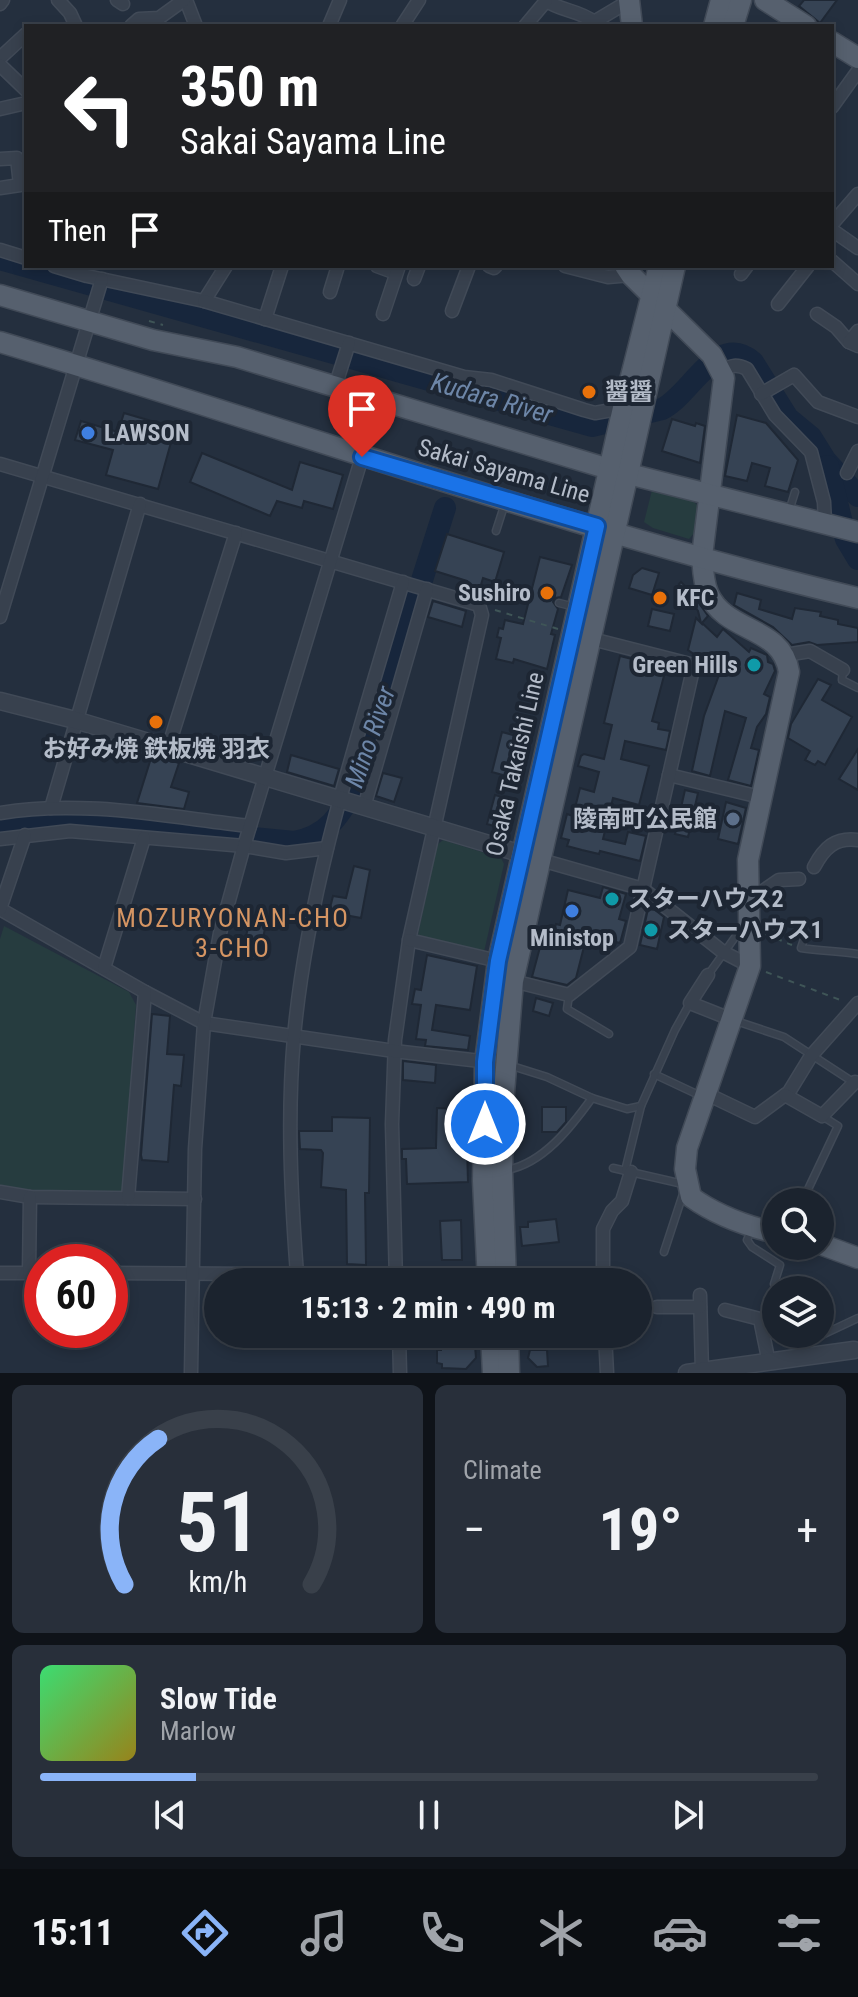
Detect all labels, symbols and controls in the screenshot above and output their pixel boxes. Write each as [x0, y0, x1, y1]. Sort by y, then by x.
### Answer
text: 350 m [180, 54, 319, 120]
icon: left [48, 56, 152, 160]
text: Sakai Sayama Line [180, 121, 446, 163]
icon: arrive [123, 208, 167, 252]
text: Then [48, 213, 107, 248]
water label: Kudara River [428, 366, 557, 430]
pin [328, 375, 396, 457]
place label: 醤醤 [605, 378, 653, 406]
marker: 醤醤 [580, 383, 598, 401]
icon: arrive [340, 387, 384, 431]
place label: LAWSON [104, 419, 190, 447]
marker: LAWSON [79, 424, 97, 442]
street label: Sakai Sayama Line [415, 433, 593, 509]
place label: Sushiro [458, 579, 531, 607]
marker: Sushiro [538, 584, 556, 602]
place label: KFC [676, 584, 714, 612]
marker: KFC [651, 589, 669, 607]
place label: Green Hills [632, 651, 738, 679]
marker: Green Hills [745, 656, 763, 674]
street label: Osaka Takaishi Line [480, 669, 550, 859]
water label: Mino River [339, 681, 402, 791]
marker: お好み焼 鉄板焼 羽衣 [147, 713, 165, 731]
place label: お好み焼 鉄板焼 羽衣 [42, 735, 270, 763]
place label: 陵南町公民館 [573, 805, 717, 833]
marker: 陵南町公民館 [724, 810, 742, 828]
place label: スターハウス2 [628, 885, 784, 913]
marker: スターハウス2 [603, 890, 621, 908]
marker: Ministop [563, 902, 581, 920]
district label: MOZURYONAN-CHO 3-CHO [116, 903, 350, 963]
place label: スターハウス1 [667, 916, 823, 944]
marker: スターハウス1 [642, 921, 660, 939]
place label: Ministop [530, 924, 614, 952]
position arrow [443, 1082, 527, 1166]
map controls [762, 1188, 834, 1348]
button: search [762, 1188, 834, 1260]
speed limit sign: 60 [24, 1244, 128, 1348]
button: layers [762, 1276, 834, 1348]
text: 15:13 · 2 min · 490 m [301, 1290, 555, 1325]
text: Climate [463, 1455, 542, 1485]
text: 51 [175, 1474, 260, 1571]
text: 19° [599, 1494, 683, 1565]
text: − [463, 1504, 485, 1556]
text: + [796, 1504, 818, 1556]
text: km/h [188, 1565, 247, 1599]
text: Slow Tide [160, 1681, 277, 1716]
text: Marlow [160, 1716, 236, 1746]
icon: previous [148, 1793, 192, 1837]
icon: pause [407, 1793, 451, 1837]
icon: next [666, 1793, 710, 1837]
icon: directions [177, 1905, 233, 1961]
icon: music [296, 1905, 352, 1961]
icon: phone [414, 1905, 470, 1961]
icon: climate [533, 1905, 589, 1961]
icon: car [652, 1905, 708, 1961]
icon: filters [771, 1905, 827, 1961]
text: 15:11 [31, 1912, 114, 1954]

